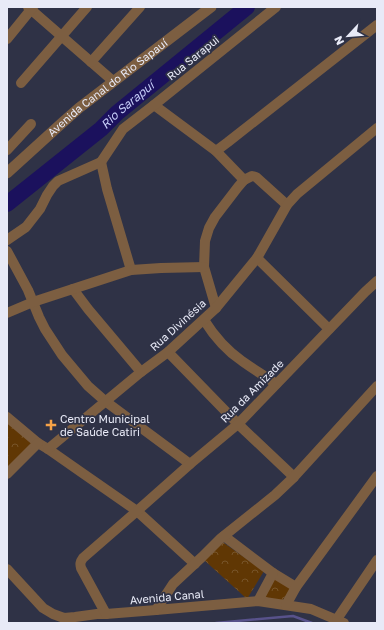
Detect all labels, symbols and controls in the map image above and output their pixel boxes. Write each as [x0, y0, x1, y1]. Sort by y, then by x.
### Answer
north arrow [328, 16, 368, 56]
street label: Rua Sarapui [164, 33, 221, 82]
text: N [331, 34, 346, 47]
street label: Avenida Canal do Rio Sapauí [45, 35, 171, 139]
water label: Rio Sarapuí [98, 75, 160, 132]
street label: Rua Divinésia [147, 296, 208, 353]
street label: Rua da Amizade [217, 356, 286, 425]
place label: Centro Municipal de Saúde Catiri [60, 412, 150, 438]
marker: Centro Municipal de Saúde Catiri [45, 419, 57, 431]
street label: Avenida Canal [129, 587, 205, 606]

